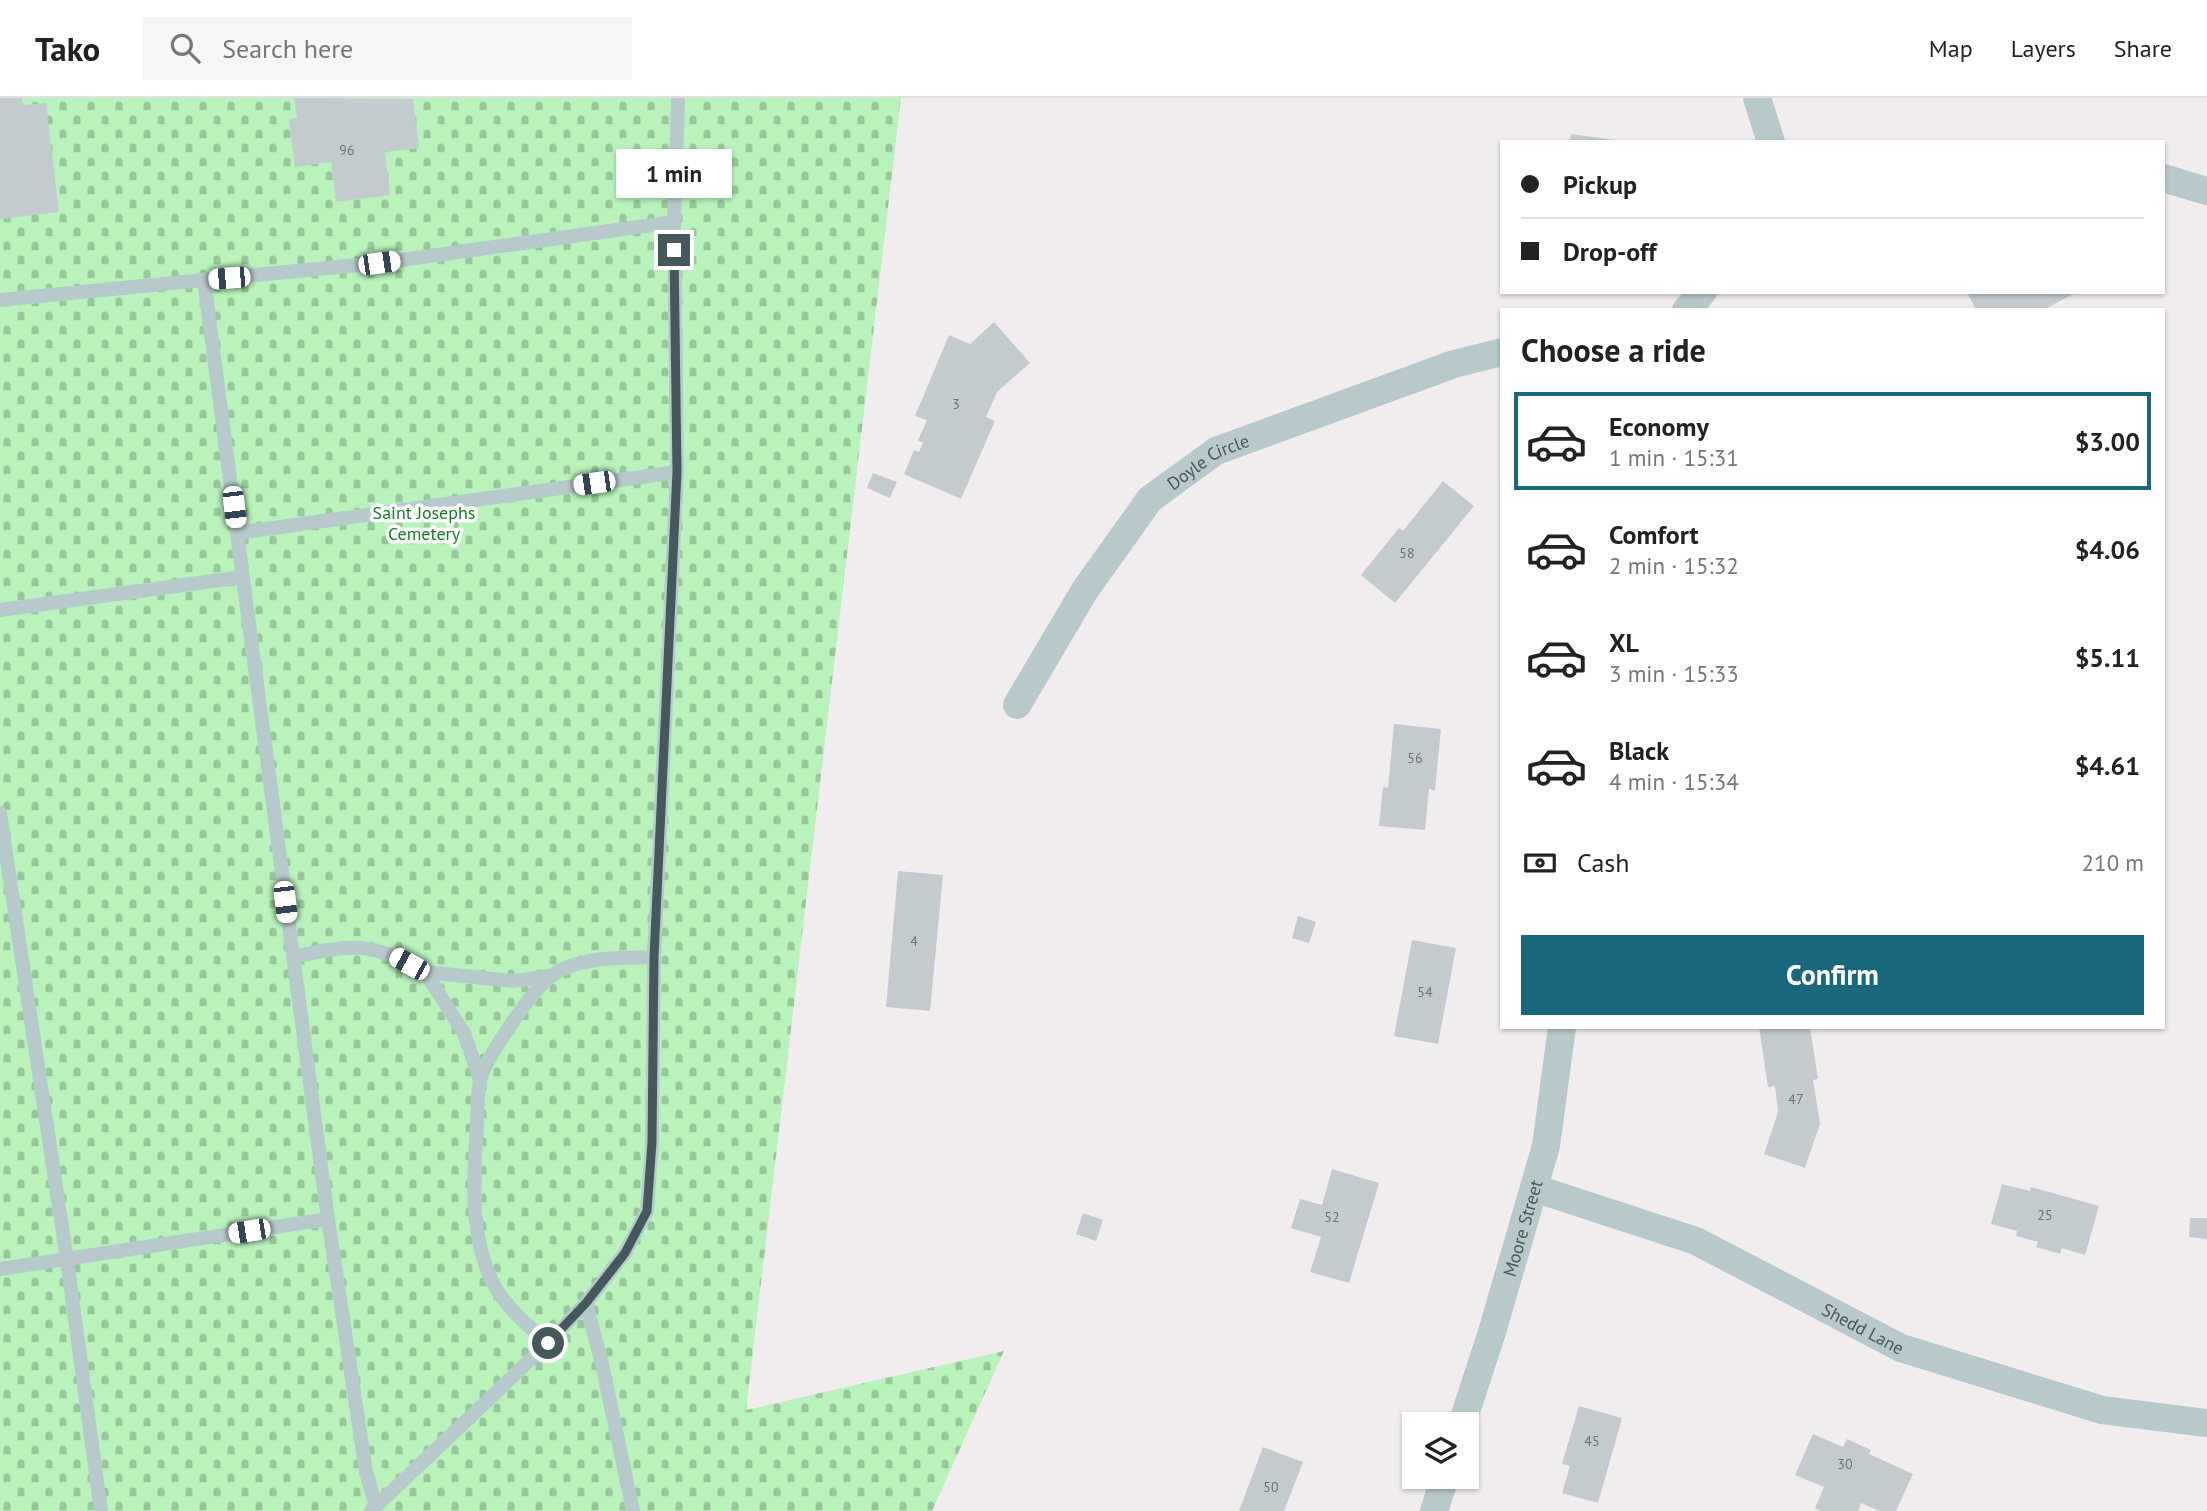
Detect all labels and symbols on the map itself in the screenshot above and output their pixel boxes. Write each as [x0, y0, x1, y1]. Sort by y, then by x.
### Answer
house number: 96 [339, 141, 355, 159]
callout: 1 min [616, 149, 732, 198]
route end [658, 234, 690, 266]
car [357, 250, 402, 276]
car [208, 266, 251, 290]
house number: 3 [952, 395, 960, 413]
street label: Doyle Circle [1162, 428, 1252, 495]
car [572, 470, 617, 496]
car [222, 485, 247, 529]
park label: Saint Josephs Cemetery [373, 501, 475, 545]
house number: 58 [1399, 544, 1415, 562]
house number: 56 [1407, 749, 1423, 767]
car [273, 880, 298, 924]
house number: 4 [910, 932, 918, 950]
car [386, 945, 433, 983]
house number: 54 [1417, 983, 1433, 1001]
house number: 47 [1788, 1090, 1804, 1108]
street label: Moore Street [1497, 1177, 1547, 1279]
house number: 25 [2037, 1206, 2053, 1224]
house number: 52 [1324, 1208, 1340, 1226]
car [227, 1217, 272, 1245]
street label: Shedd Lane [1818, 1297, 1908, 1359]
route start [532, 1327, 564, 1359]
house number: 45 [1584, 1432, 1600, 1450]
house number: 30 [1837, 1455, 1853, 1473]
house number: 50 [1263, 1478, 1279, 1496]

